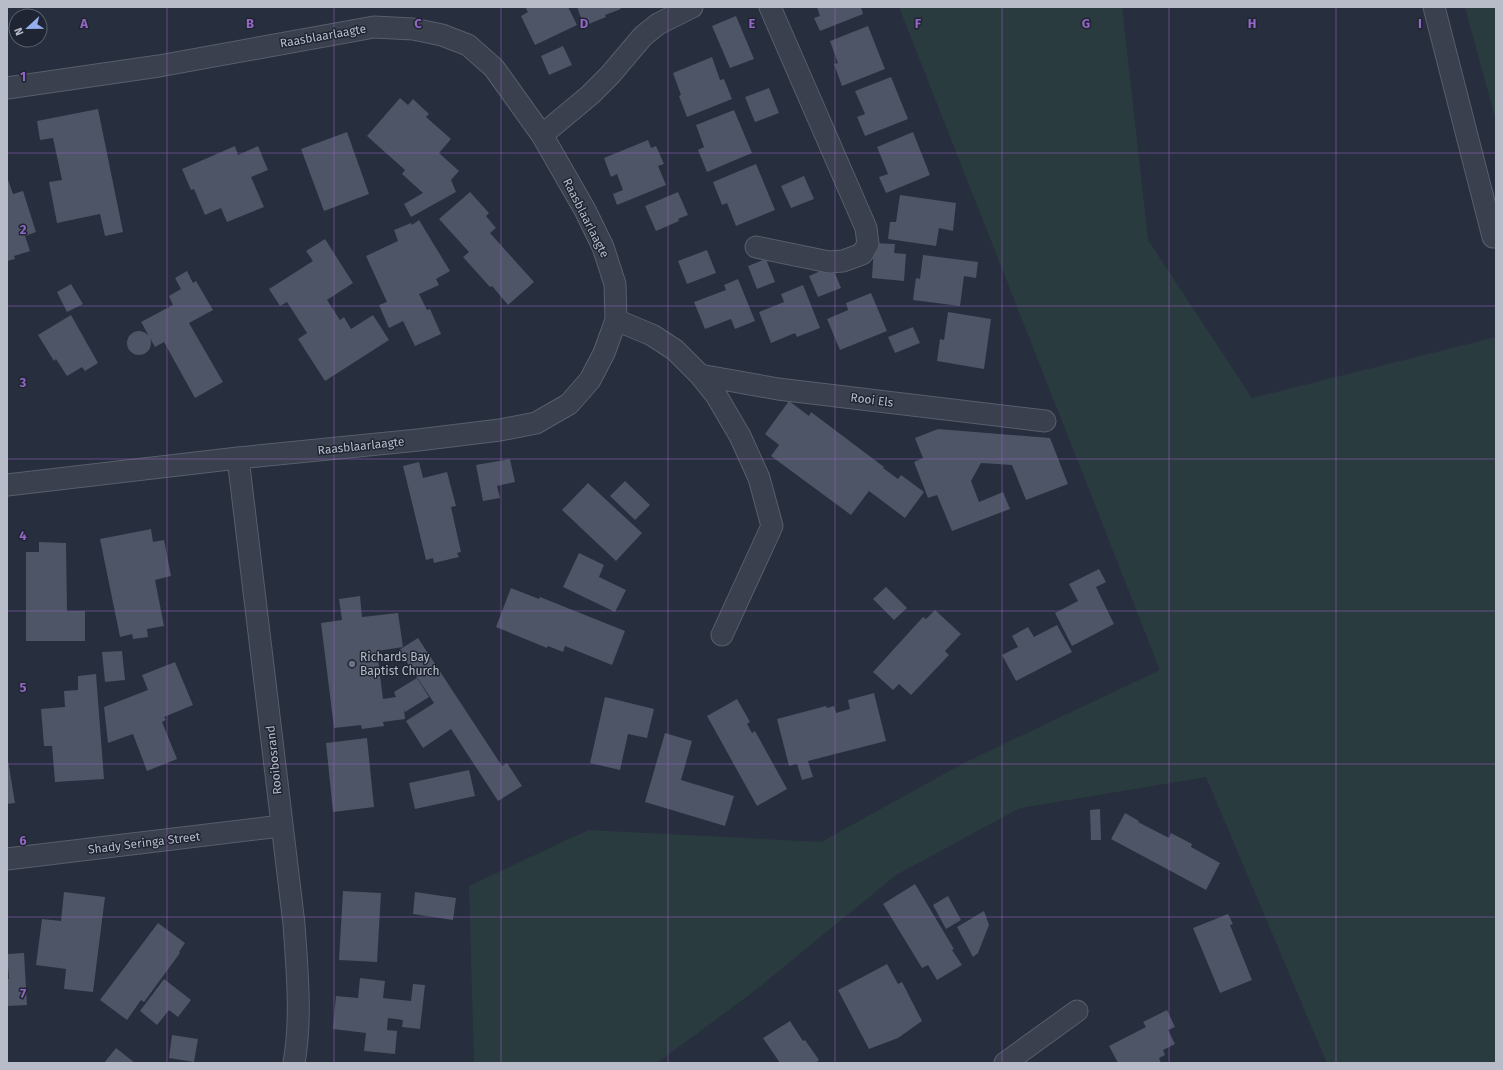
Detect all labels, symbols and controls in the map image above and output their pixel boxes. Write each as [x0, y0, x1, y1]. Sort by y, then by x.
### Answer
north arrow [8, 8, 48, 48]
text: A [79, 16, 88, 31]
text: B [246, 16, 254, 31]
text: C [414, 16, 422, 31]
text: D [580, 16, 589, 31]
text: E [749, 16, 756, 31]
text: F [915, 16, 922, 31]
text: G [1082, 16, 1090, 31]
text: H [1248, 16, 1256, 31]
text: I [1418, 16, 1422, 31]
street label: Raasblaarlaagte [279, 22, 367, 50]
text: N [12, 26, 27, 37]
text: 1 [20, 69, 26, 84]
street label: Raasblaarlaagte [560, 176, 612, 260]
text: 2 [20, 222, 27, 237]
text: 3 [19, 375, 27, 390]
street label: Rooi Els [850, 390, 895, 410]
street label: Raasblaarlaagte [317, 434, 405, 458]
text: 4 [19, 528, 27, 543]
place label: Richards Bay Baptist Church [360, 650, 439, 678]
marker: Richards Bay Baptist Church [347, 659, 357, 669]
text: 5 [20, 680, 27, 695]
street label: Rooibosrand [263, 725, 285, 795]
street label: Shady Seringa Street [87, 829, 201, 857]
text: 6 [19, 833, 27, 848]
text: 7 [20, 986, 26, 1001]

